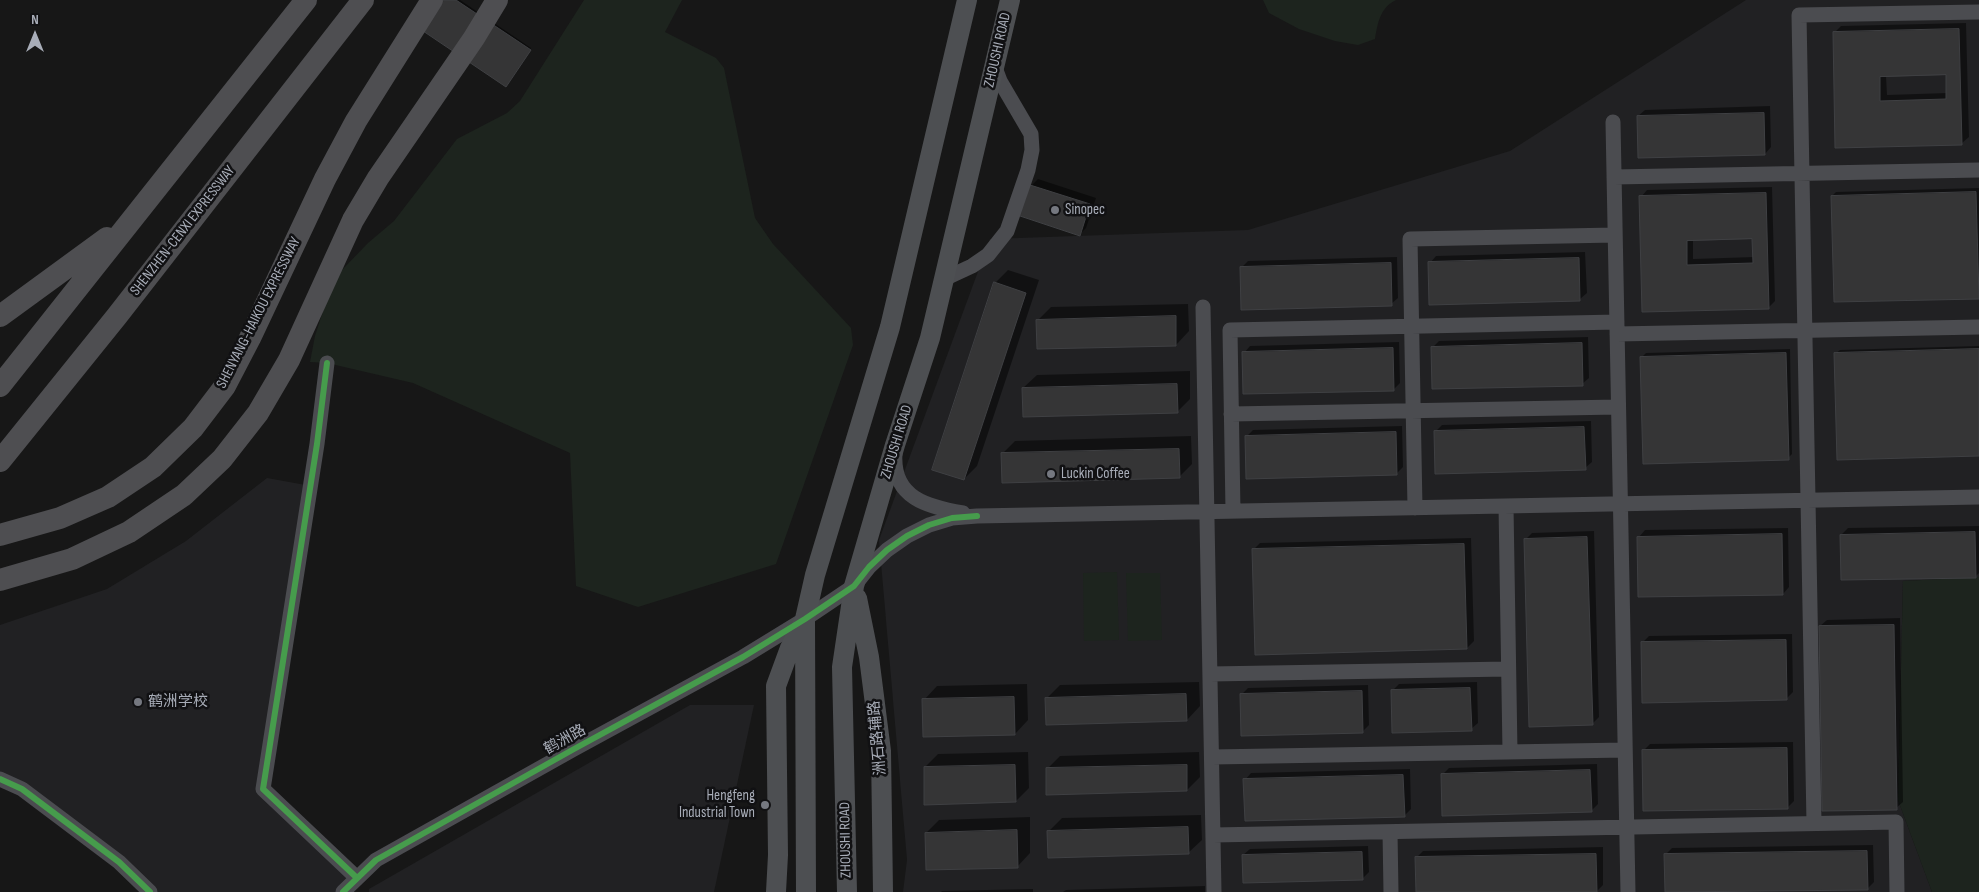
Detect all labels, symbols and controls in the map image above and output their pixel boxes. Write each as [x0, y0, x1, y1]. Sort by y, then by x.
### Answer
north arrow [10, 10, 60, 60]
text: N [31, 11, 39, 28]
street label: ZHOUSHI ROAD [981, 11, 1015, 89]
street label: SHENZHEN-CENXI EXPRESSWAY [127, 162, 239, 300]
place label: Sinopec [1065, 201, 1105, 219]
marker: Sinopec [1049, 204, 1061, 216]
street label: SHENYANG-HAIKOU EXPRESSWAY [213, 234, 305, 392]
street label: ZHOUSHI ROAD [877, 403, 917, 481]
place label: Luckin Coffee [1061, 465, 1130, 483]
marker: Luckin Coffee [1045, 468, 1057, 480]
place label: 鹤洲学校 [148, 693, 208, 711]
marker: 鹤洲学校 [132, 696, 144, 708]
street label: 洲石路辅路 [866, 700, 890, 776]
street label: 鹤洲路 [541, 721, 589, 759]
place label: Hengfeng Industrial Town [679, 787, 755, 822]
marker: Hengfeng Industrial Town [759, 799, 771, 811]
street label: ZHOUSHI ROAD [836, 802, 856, 878]

